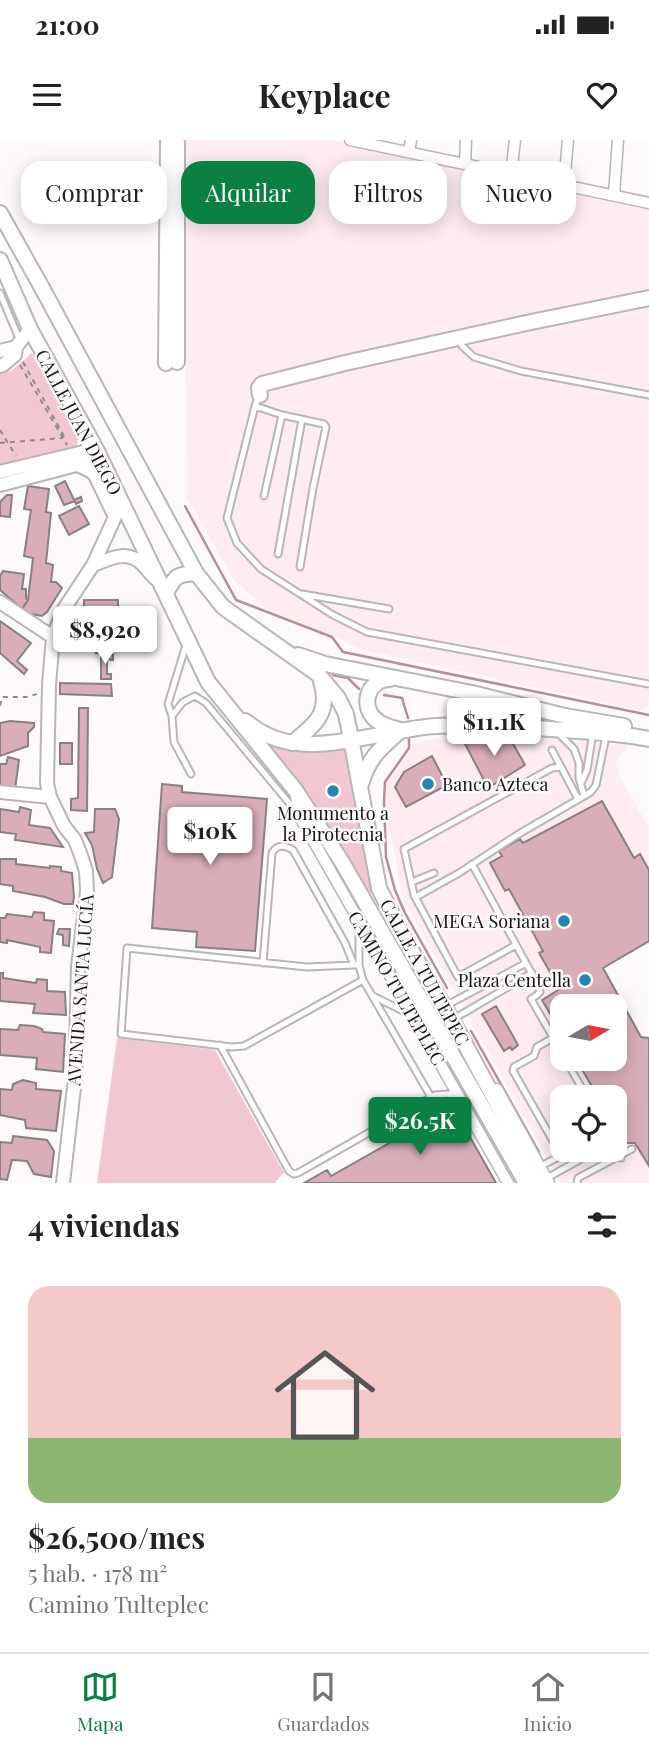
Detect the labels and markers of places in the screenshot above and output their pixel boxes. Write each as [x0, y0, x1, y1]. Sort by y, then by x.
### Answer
pin: $8,920 [48, 606, 162, 666]
pin: $11.1K [437, 698, 551, 758]
place label: Banco Azteca [442, 772, 549, 796]
marker: Banco Azteca [420, 776, 436, 792]
marker: Monumento a la Pirotecnia [325, 783, 341, 799]
place label: Monumento a la Pirotecnia [277, 801, 389, 846]
pin: $10K [169, 808, 251, 867]
place label: MEGA Soriana [433, 909, 550, 933]
marker: MEGA Soriana [556, 913, 572, 929]
place label: Plaza Centella [458, 968, 571, 992]
marker: Plaza Centella [577, 972, 593, 988]
pin: $26.5K [363, 1098, 477, 1157]

